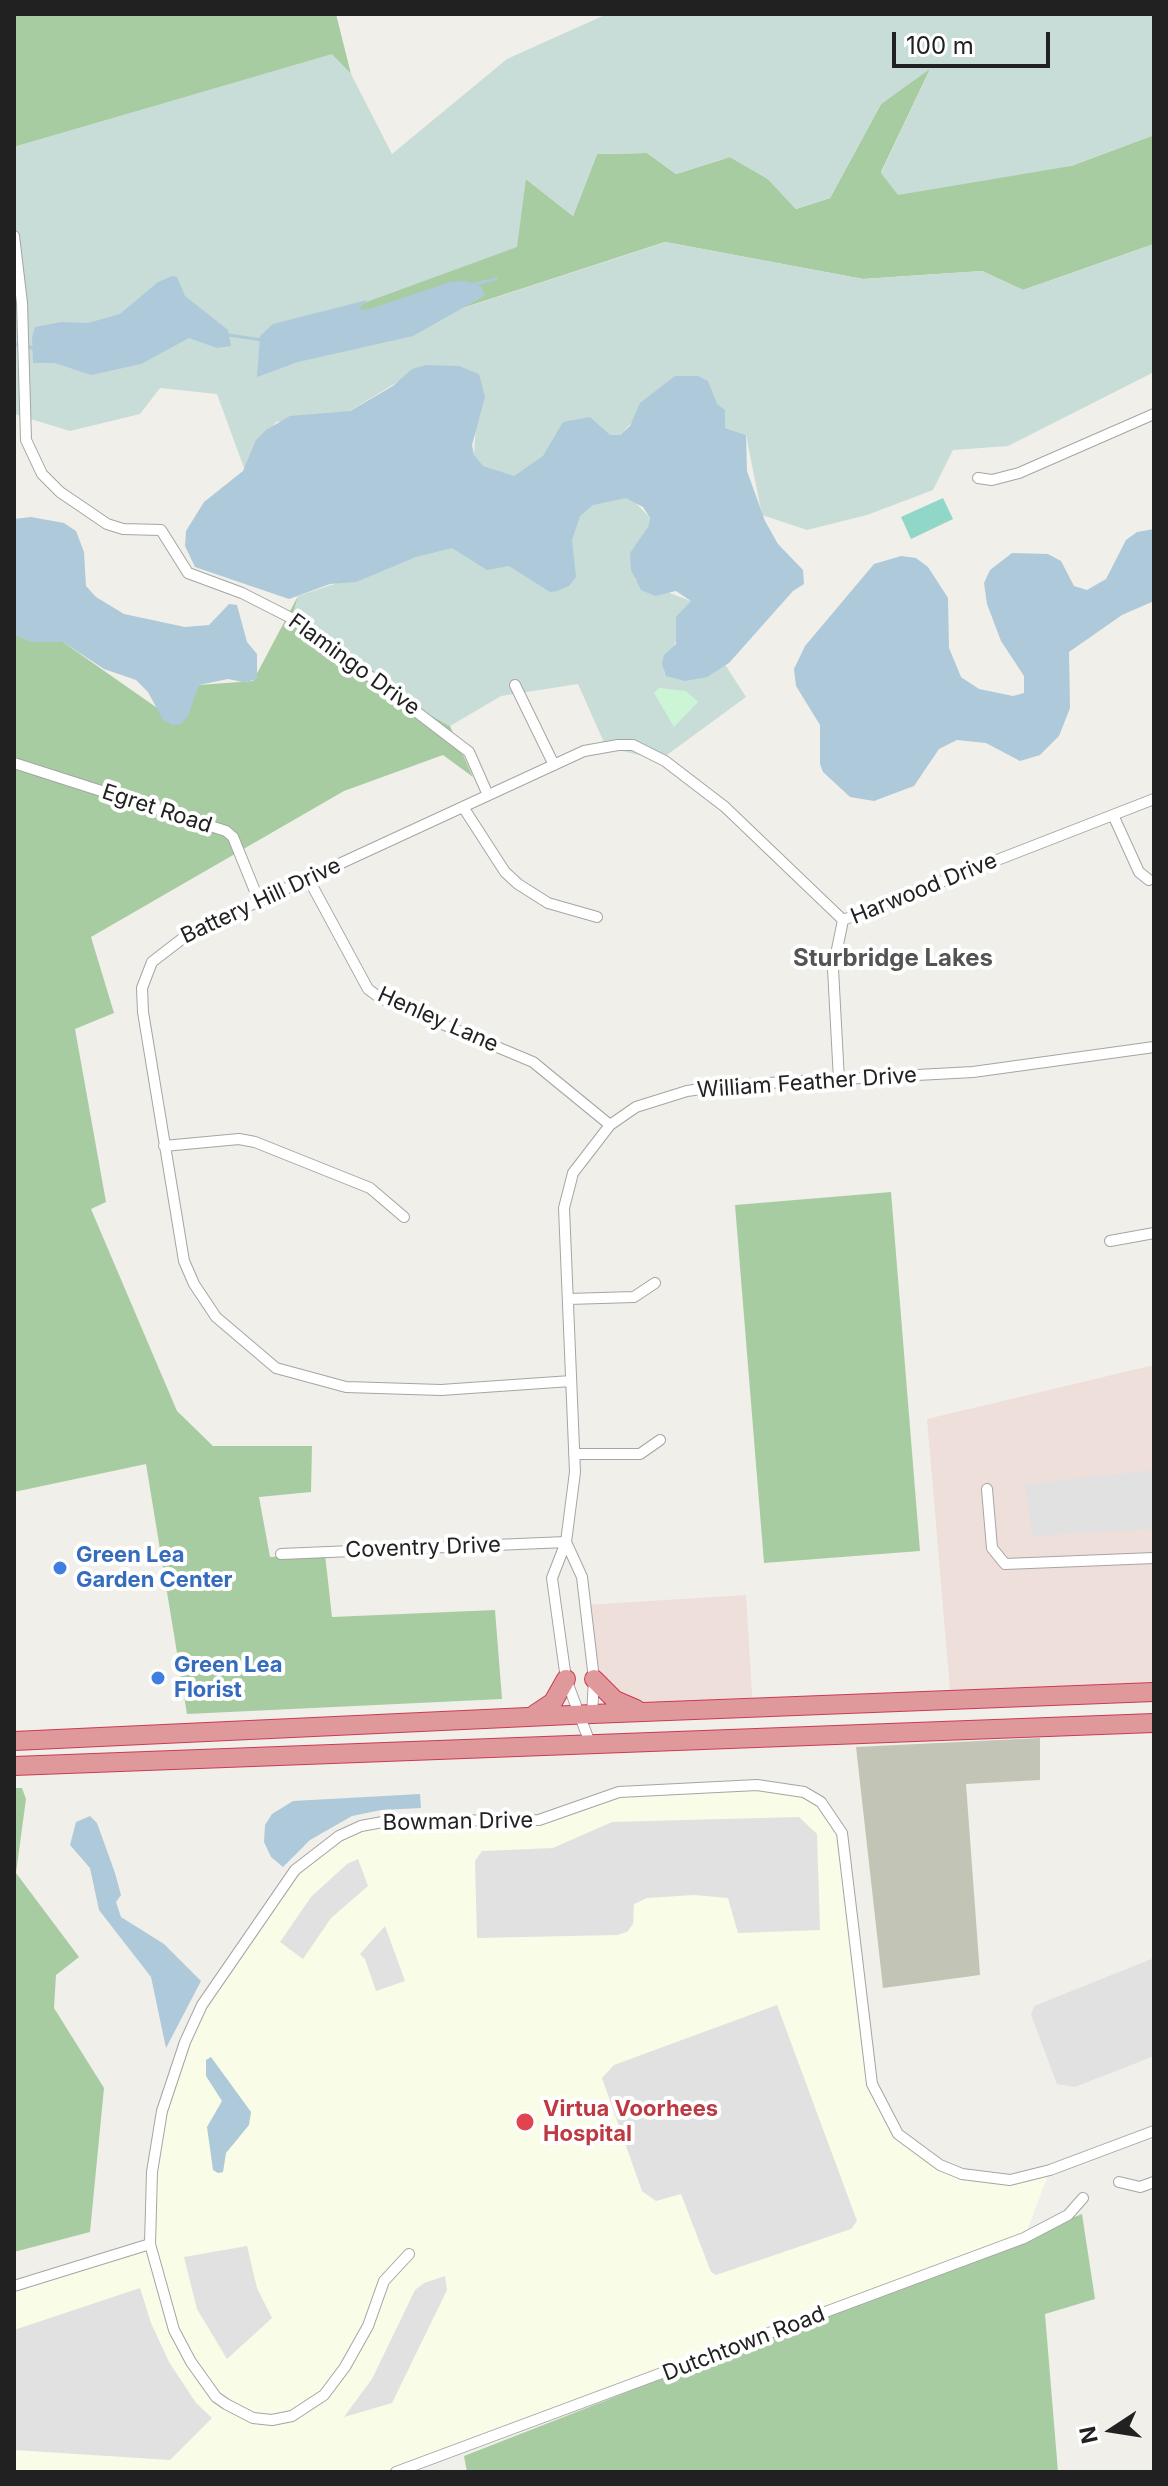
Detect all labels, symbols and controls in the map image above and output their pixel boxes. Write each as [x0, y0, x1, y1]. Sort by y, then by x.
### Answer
scale bar [896, 16, 1054, 66]
text: 100 m [906, 31, 974, 60]
street label: Flamingo Drive [283, 609, 425, 721]
street label: Egret Road [99, 779, 215, 839]
street label: Harwood Drive [847, 848, 1001, 930]
street label: Battery Hill Drive [177, 852, 345, 950]
district label: Sturbridge Lakes [793, 945, 993, 973]
street label: Henley Lane [374, 982, 502, 1058]
street label: William Feather Drive [696, 1062, 918, 1104]
street label: Coventry Drive [345, 1532, 501, 1564]
place label: Green Lea Garden Center [76, 1542, 233, 1594]
marker: Green Lea Garden Center [51, 1559, 69, 1577]
place label: Green Lea Florist [174, 1652, 283, 1704]
marker: Green Lea Florist [149, 1669, 167, 1687]
street label: Bowman Drive [382, 1807, 534, 1837]
place label: Virtua Voorhees Hospital [543, 2096, 718, 2148]
marker: Virtua Voorhees Hospital [514, 2111, 536, 2133]
street label: Dutchtown Road [659, 2301, 829, 2387]
north arrow [1072, 2390, 1152, 2470]
text: N [1074, 2424, 1103, 2446]

